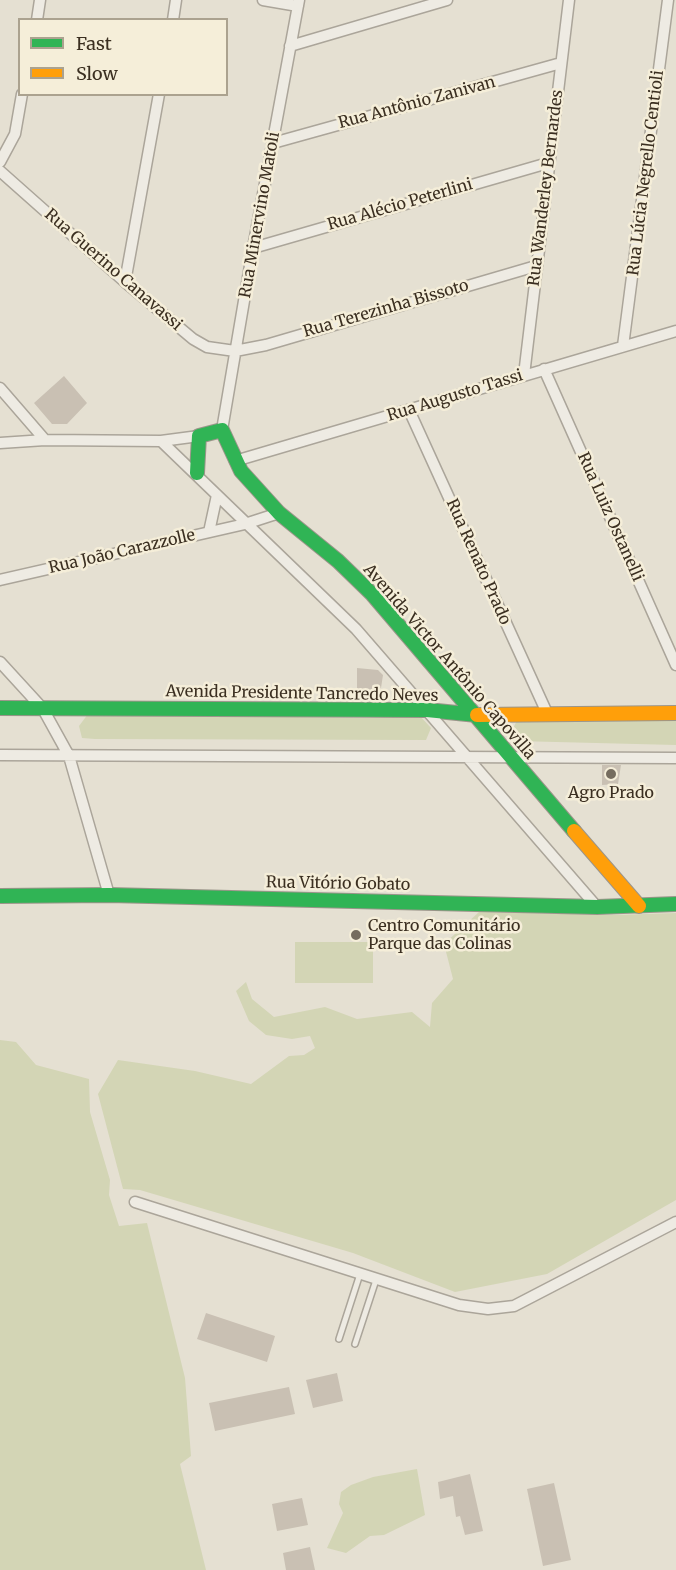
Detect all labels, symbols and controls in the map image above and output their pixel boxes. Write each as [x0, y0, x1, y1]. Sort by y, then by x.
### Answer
legend [18, 18, 228, 96]
text: Fast [76, 32, 112, 55]
text: Slow [76, 62, 118, 85]
street label: Rua Lúcia Negrello Centioli [624, 69, 668, 277]
street label: Rua Antônio Zanivan [336, 73, 498, 133]
street label: Rua Wanderley Bernardes [524, 89, 568, 287]
street label: Rua Minervino Matoli [236, 130, 284, 300]
street label: Rua Alécio Peterlini [325, 175, 475, 235]
street label: Rua Guerino Canavassi [40, 205, 186, 335]
street label: Rua Terezinha Bissoto [301, 276, 471, 342]
street label: Rua Augusto Tassi [385, 366, 525, 426]
street label: Rua Luiz Ostanelli [573, 450, 647, 584]
street label: Rua Renato Prado [442, 496, 514, 628]
street label: Rua João Carazzolle [47, 526, 197, 578]
street label: Avenida Victor Antônio Capovilla [359, 560, 539, 764]
street label: Avenida Presidente Tancredo Neves [166, 682, 438, 706]
marker: Agro Prado [604, 767, 618, 781]
place label: Agro Prado [568, 783, 654, 803]
street label: Rua Vitório Gobato [266, 873, 410, 895]
place label: Centro Comunitário Parque das Colinas [368, 916, 520, 954]
marker: Centro Comunitário Parque das Colinas [349, 928, 363, 942]

